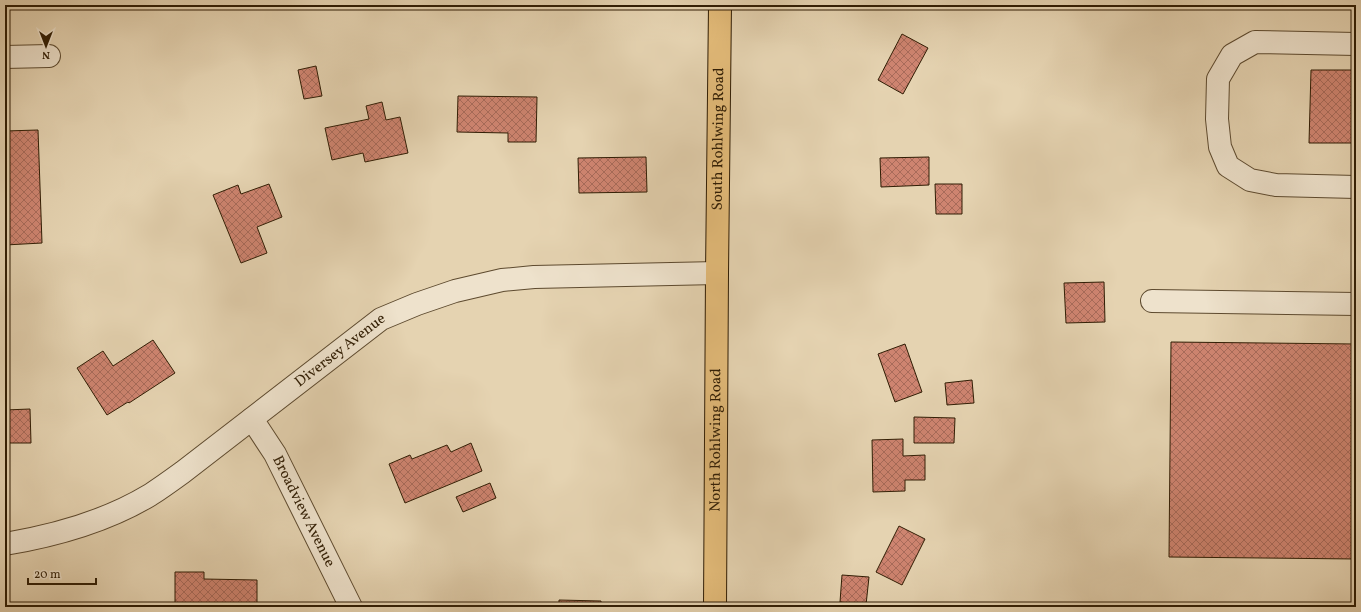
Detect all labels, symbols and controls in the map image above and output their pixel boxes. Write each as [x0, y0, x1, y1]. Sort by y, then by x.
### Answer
north arrow [26, 26, 66, 66]
text: N [42, 47, 50, 62]
street label: South Rohlwing Road [707, 67, 730, 211]
street label: Diversey Avenue [290, 308, 388, 392]
street label: North Rohlwing Road [705, 368, 727, 512]
street label: Broadview Avenue [267, 452, 340, 571]
scale bar [28, 560, 96, 586]
text: 20 m [34, 567, 61, 583]

